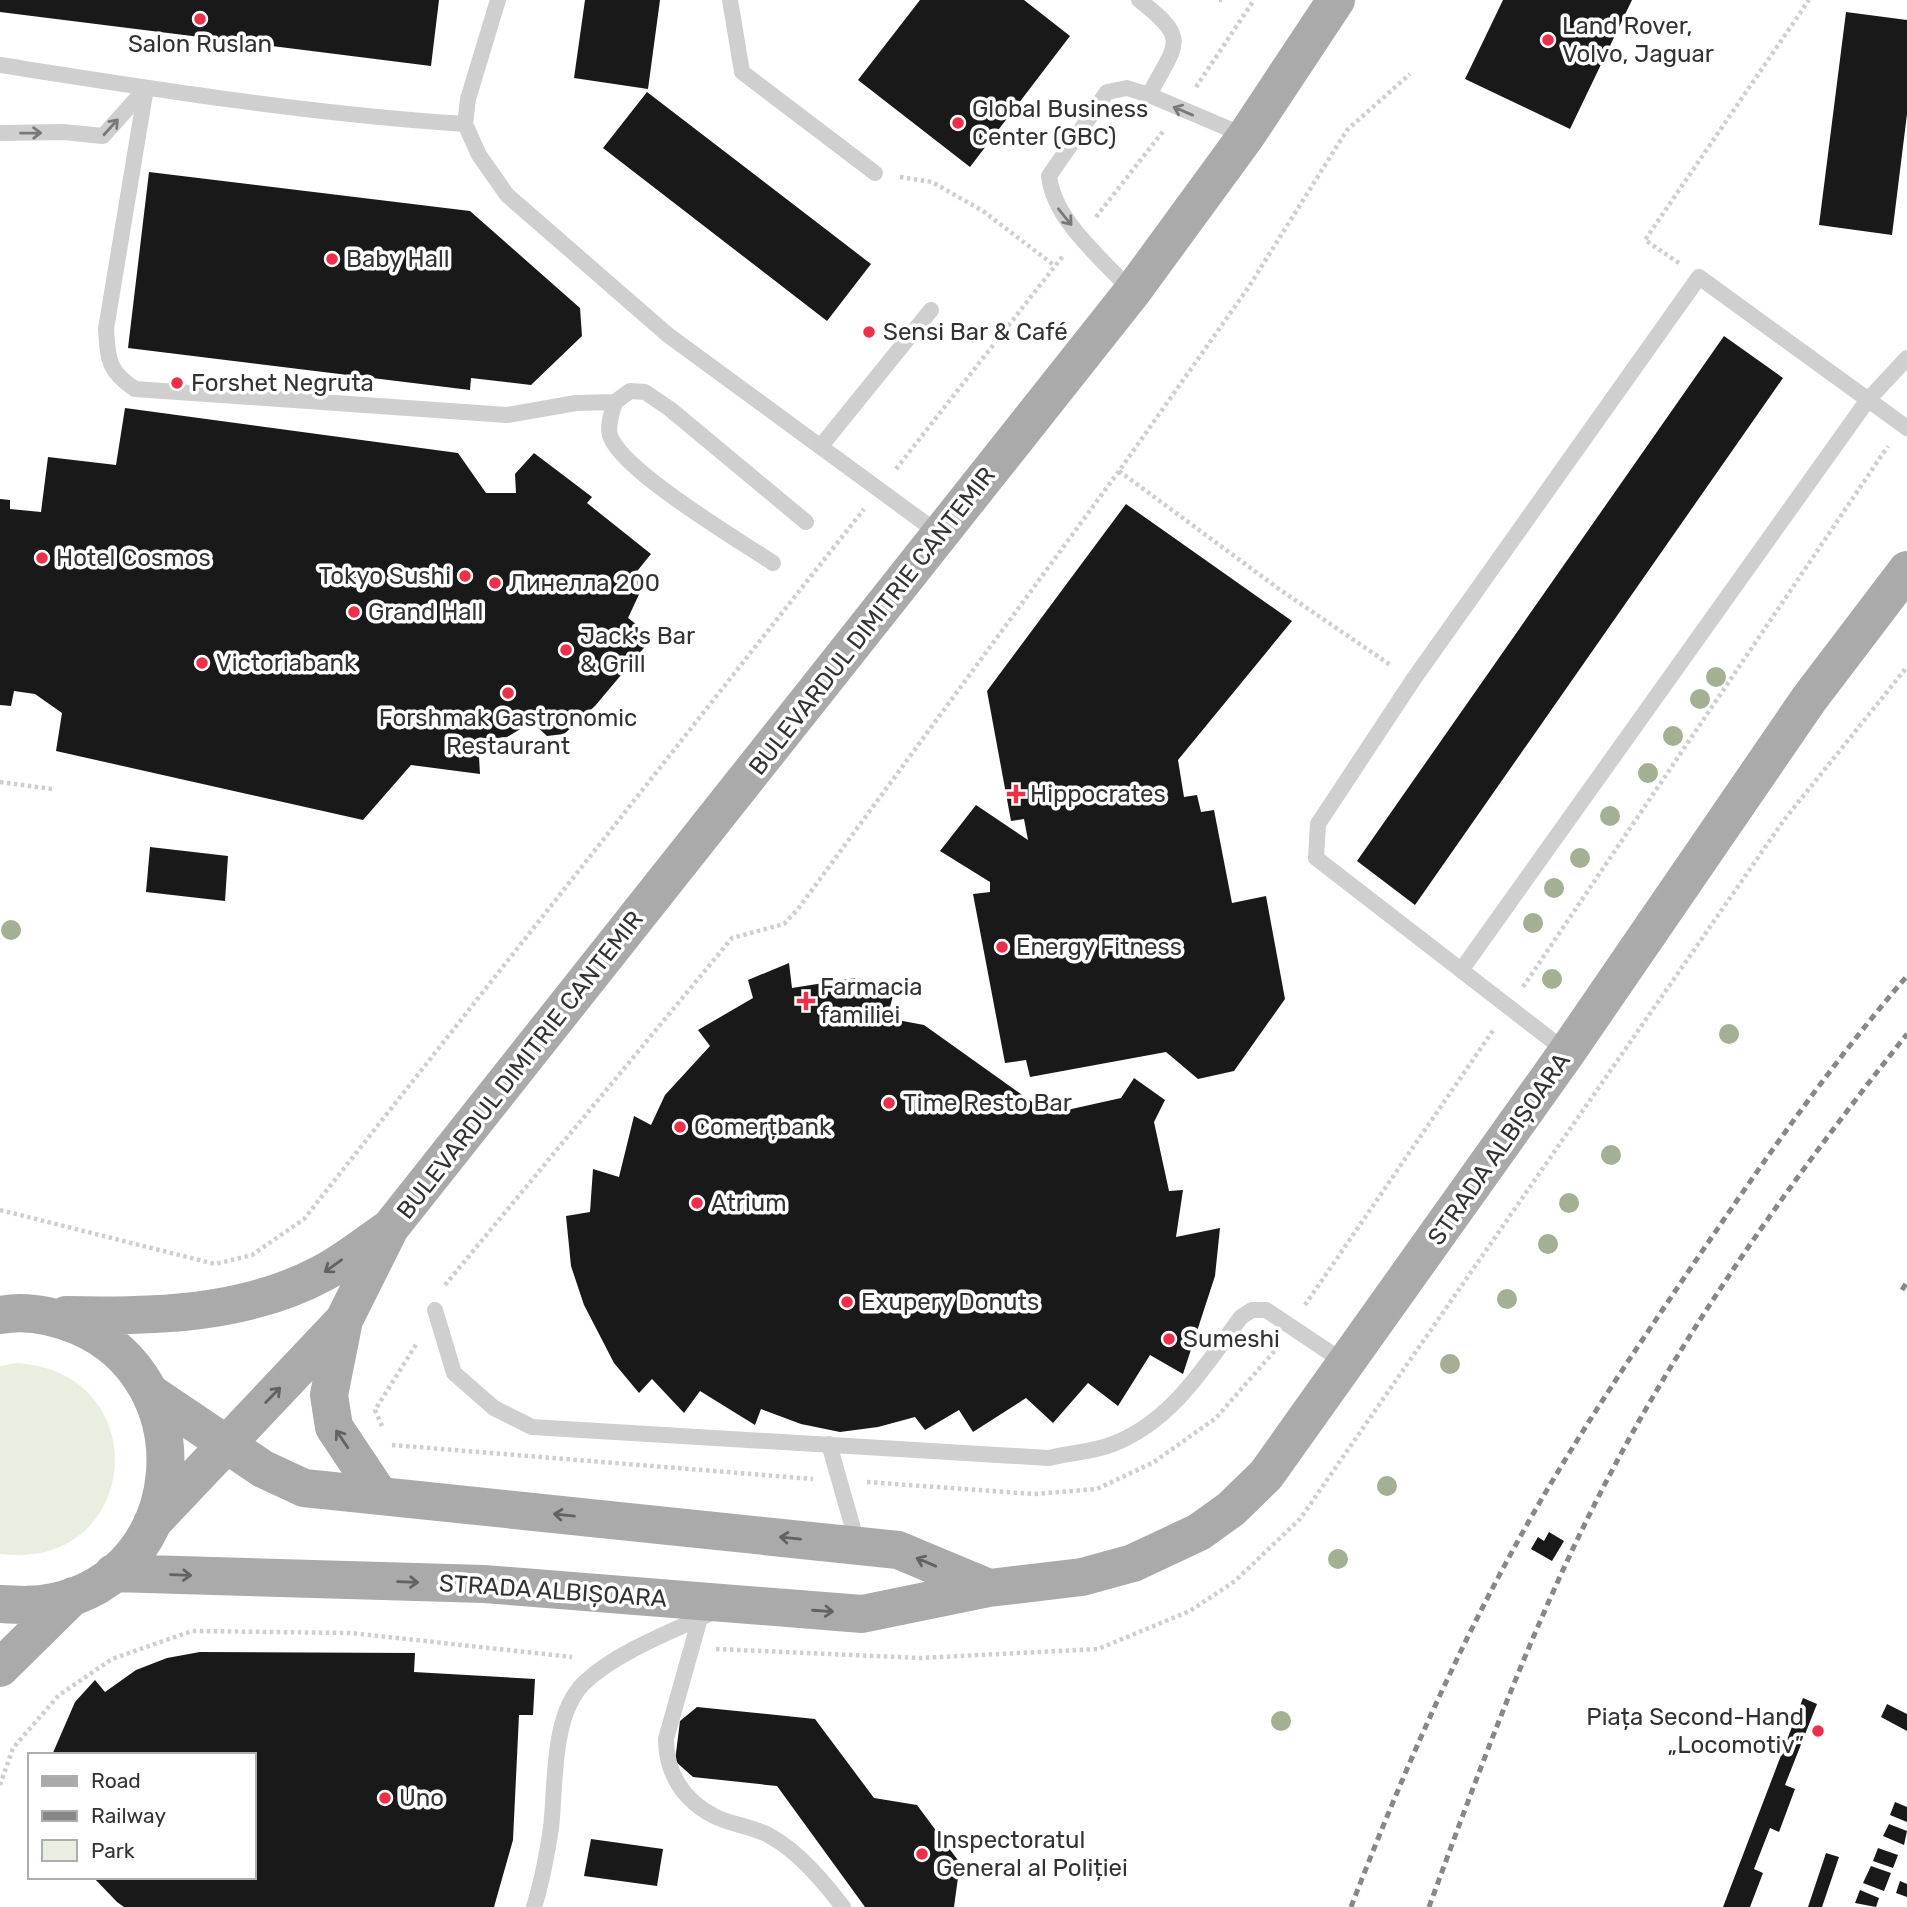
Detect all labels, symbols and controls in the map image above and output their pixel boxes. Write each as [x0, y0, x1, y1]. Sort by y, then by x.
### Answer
marker: Salon Ruslan [192, 11, 208, 27]
place label: Land Rover, Volvo, Jaguar [1562, 12, 1714, 68]
place label: Salon Ruslan [128, 30, 272, 58]
marker: Land Rover, Volvo, Jaguar [1540, 32, 1556, 48]
place label: Global Business Center (GBC) [972, 95, 1148, 151]
one-way arrow [1173, 104, 1194, 117]
marker: Global Business Center (GBC) [950, 115, 966, 131]
one-way arrow [103, 118, 119, 136]
one-way arrow [20, 126, 43, 139]
one-way arrow [1057, 207, 1073, 225]
place label: Baby Hall [346, 245, 450, 273]
marker: Baby Hall [324, 251, 340, 267]
place label: Sensi Bar & Café [883, 318, 1068, 346]
marker: Sensi Bar & Café [861, 324, 877, 340]
place label: Forshet Negruta [191, 369, 374, 397]
marker: Forshet Negruta [169, 375, 185, 391]
street label: BULEVARDUL DIMITRIE CANTEMIR [743, 462, 1001, 780]
place label: Hotel Cosmos [56, 544, 211, 572]
marker: Hotel Cosmos [34, 550, 50, 566]
place label: Tokyo Sushi [319, 562, 451, 590]
marker: Tokyo Sushi [457, 568, 473, 584]
place label: Линелла 200 [509, 569, 660, 597]
marker: Линелла 200 [487, 575, 503, 591]
place label: Grand Hall [368, 598, 483, 626]
marker: Grand Hall [346, 604, 362, 620]
place label: Jack's Bar & Grill [580, 622, 695, 678]
marker: Jack's Bar & Grill [558, 642, 574, 658]
place label: Victoriabank [216, 649, 357, 677]
marker: Victoriabank [194, 655, 210, 671]
marker: Forshmak Gastronomic Restaurant [500, 685, 516, 701]
place label: Forshmak Gastronomic Restaurant [379, 704, 637, 760]
place label: Hippocrates [1030, 780, 1166, 808]
marker: Hippocrates [1008, 786, 1024, 802]
street label: BULEVARDUL DIMITRIE CANTEMIR [391, 906, 649, 1224]
place label: Energy Fitness [1016, 933, 1182, 961]
marker: Energy Fitness [994, 939, 1010, 955]
place label: Farmacia familiei [820, 973, 923, 1029]
marker: Farmacia familiei [798, 993, 814, 1009]
street label: STRADA ALBIȘOARA [1422, 1047, 1576, 1251]
place label: Time Resto Bar [903, 1089, 1072, 1117]
marker: Time Resto Bar [881, 1095, 897, 1111]
place label: Comerțbank [694, 1113, 832, 1141]
marker: Comerțbank [672, 1119, 688, 1135]
place label: Atrium [711, 1189, 787, 1217]
marker: Atrium [689, 1195, 705, 1211]
one-way arrow [324, 1259, 343, 1273]
place label: Exupery Donuts [861, 1288, 1039, 1316]
marker: Exupery Donuts [839, 1294, 855, 1310]
place label: Sumeshi [1183, 1325, 1280, 1353]
marker: Sumeshi [1161, 1331, 1177, 1347]
one-way arrow [264, 1386, 281, 1403]
one-way arrow [335, 1429, 349, 1449]
one-way arrow [553, 1508, 576, 1521]
one-way arrow [779, 1532, 802, 1545]
one-way arrow [916, 1554, 938, 1567]
one-way arrow [169, 1568, 192, 1582]
street label: STRADA ALBIȘOARA [438, 1569, 668, 1613]
one-way arrow [396, 1575, 419, 1588]
one-way arrow [812, 1605, 834, 1618]
place label: Piața Second-Hand „Locomotiv” [1586, 1703, 1804, 1759]
marker: Piața Second-Hand „Locomotiv” [1810, 1723, 1826, 1739]
legend [28, 1753, 256, 1879]
text: Road [91, 1768, 141, 1793]
place label: Uno [399, 1784, 444, 1812]
marker: Uno [377, 1790, 393, 1806]
text: Railway [91, 1803, 166, 1828]
place label: Inspectoratul General al Poliției [936, 1826, 1128, 1882]
text: Park [91, 1838, 135, 1863]
marker: Inspectoratul General al Poliției [914, 1846, 930, 1862]

